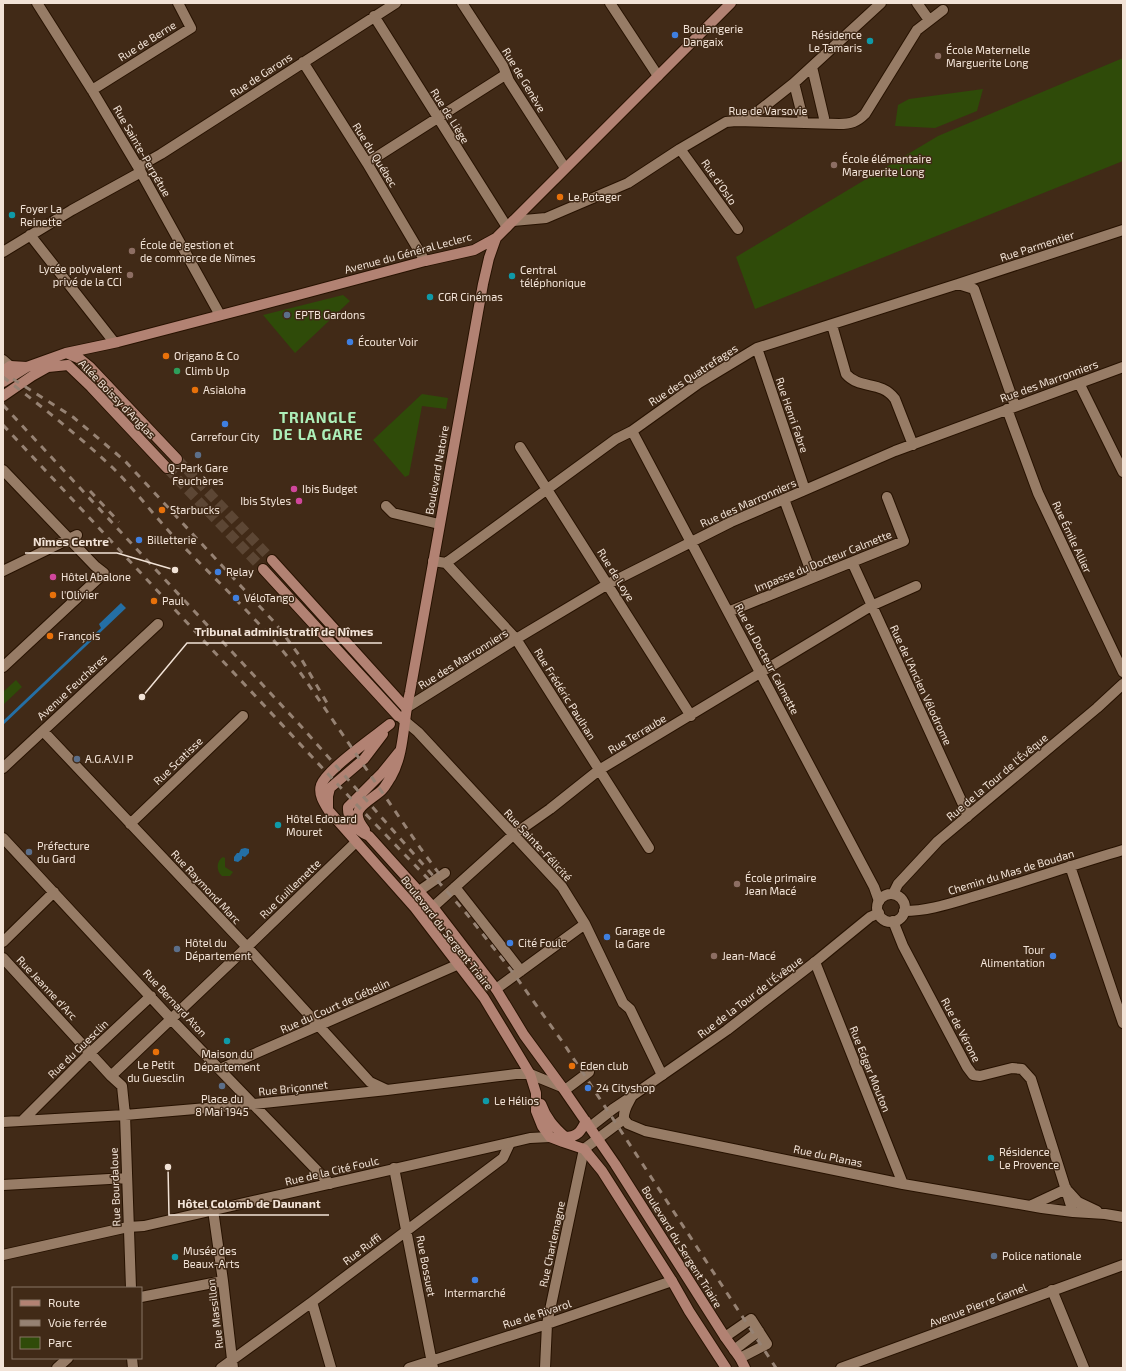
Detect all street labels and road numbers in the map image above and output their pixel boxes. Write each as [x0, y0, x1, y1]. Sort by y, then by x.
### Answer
street label: Rue de Berne [116, 18, 178, 63]
street label: Rue de Genève [500, 45, 549, 114]
street label: Rue de Garons [227, 49, 295, 100]
street label: Rue de Liège [428, 86, 473, 146]
street label: Rue Sainte-Perpétue [111, 103, 174, 199]
street label: Rue de Varsovie [729, 104, 808, 117]
street label: Rue du Québec [350, 120, 400, 190]
street label: Rue d'Oslo [699, 156, 740, 207]
street label: Rue Parmentier [998, 227, 1076, 264]
street label: Avenue du Général Leclerc [343, 229, 473, 276]
street label: Rue des Quatrefages [646, 341, 741, 409]
street label: Allée Boissy d'Anglas [76, 356, 159, 441]
street label: Rue des Marronniers [998, 357, 1100, 404]
street label: Rue Henri Fabre [773, 375, 811, 454]
street label: Boulevard Natoire [422, 424, 451, 516]
street label: Rue des Marronniers [698, 475, 798, 530]
street label: Rue Émile Allier [1050, 499, 1095, 575]
street label: Impasse du Docteur Calmette [752, 527, 893, 594]
street label: Rue de Loye [595, 546, 638, 604]
street label: Rue du Docteur Calmette [733, 601, 802, 717]
street label: Rue de l'Ancien Vélodrome [888, 623, 955, 747]
street label: Rue des Marronniers [415, 625, 510, 692]
street label: Rue Frédéric Paulhan [532, 646, 599, 742]
street label: Avenue Feuchères [34, 651, 110, 722]
street label: Rue Terraube [605, 711, 668, 756]
street label: Rue de la Tour de l'Évêque [943, 730, 1050, 823]
street label: Rue Scatisse [150, 734, 205, 787]
street label: Rue Sainte-Félicité [502, 806, 575, 883]
street label: Chemin du Mas de Boudan [946, 846, 1076, 897]
street label: Rue Raymond Marc [169, 847, 244, 926]
street label: Rue Guillemette [257, 856, 323, 921]
street label: Boulevard du Sergent Triaire [399, 873, 496, 992]
street label: Rue Jeanne d'Arc [14, 953, 80, 1022]
street label: Rue de la Tour de l'Évêque [695, 953, 805, 1040]
street label: Rue Bernard Aton [141, 966, 210, 1039]
street label: Rue du Court de Gébelin [278, 976, 391, 1036]
street label: Rue de Vérone [939, 995, 984, 1064]
street label: Rue du Guesclin [45, 1017, 111, 1081]
street label: Rue Edgar Mouton [847, 1024, 894, 1114]
street label: Rue Briçonnet [258, 1077, 328, 1099]
street label: Rue du Planas [792, 1142, 864, 1169]
street label: Rue Bourdaloue [107, 1147, 122, 1227]
street label: Rue de la Cité Foulc [283, 1153, 380, 1188]
street label: Boulevard du Sergent Triaire [640, 1183, 725, 1310]
street label: Rue Charlemagne [536, 1200, 567, 1288]
street label: Rue Ruffi [340, 1230, 383, 1267]
street label: Rue Bossuet [414, 1234, 439, 1298]
street label: Rue Massillon [204, 1278, 225, 1350]
street label: Avenue Pierre Gamel [927, 1280, 1029, 1329]
street label: Rue de Rivarol [501, 1296, 573, 1331]

